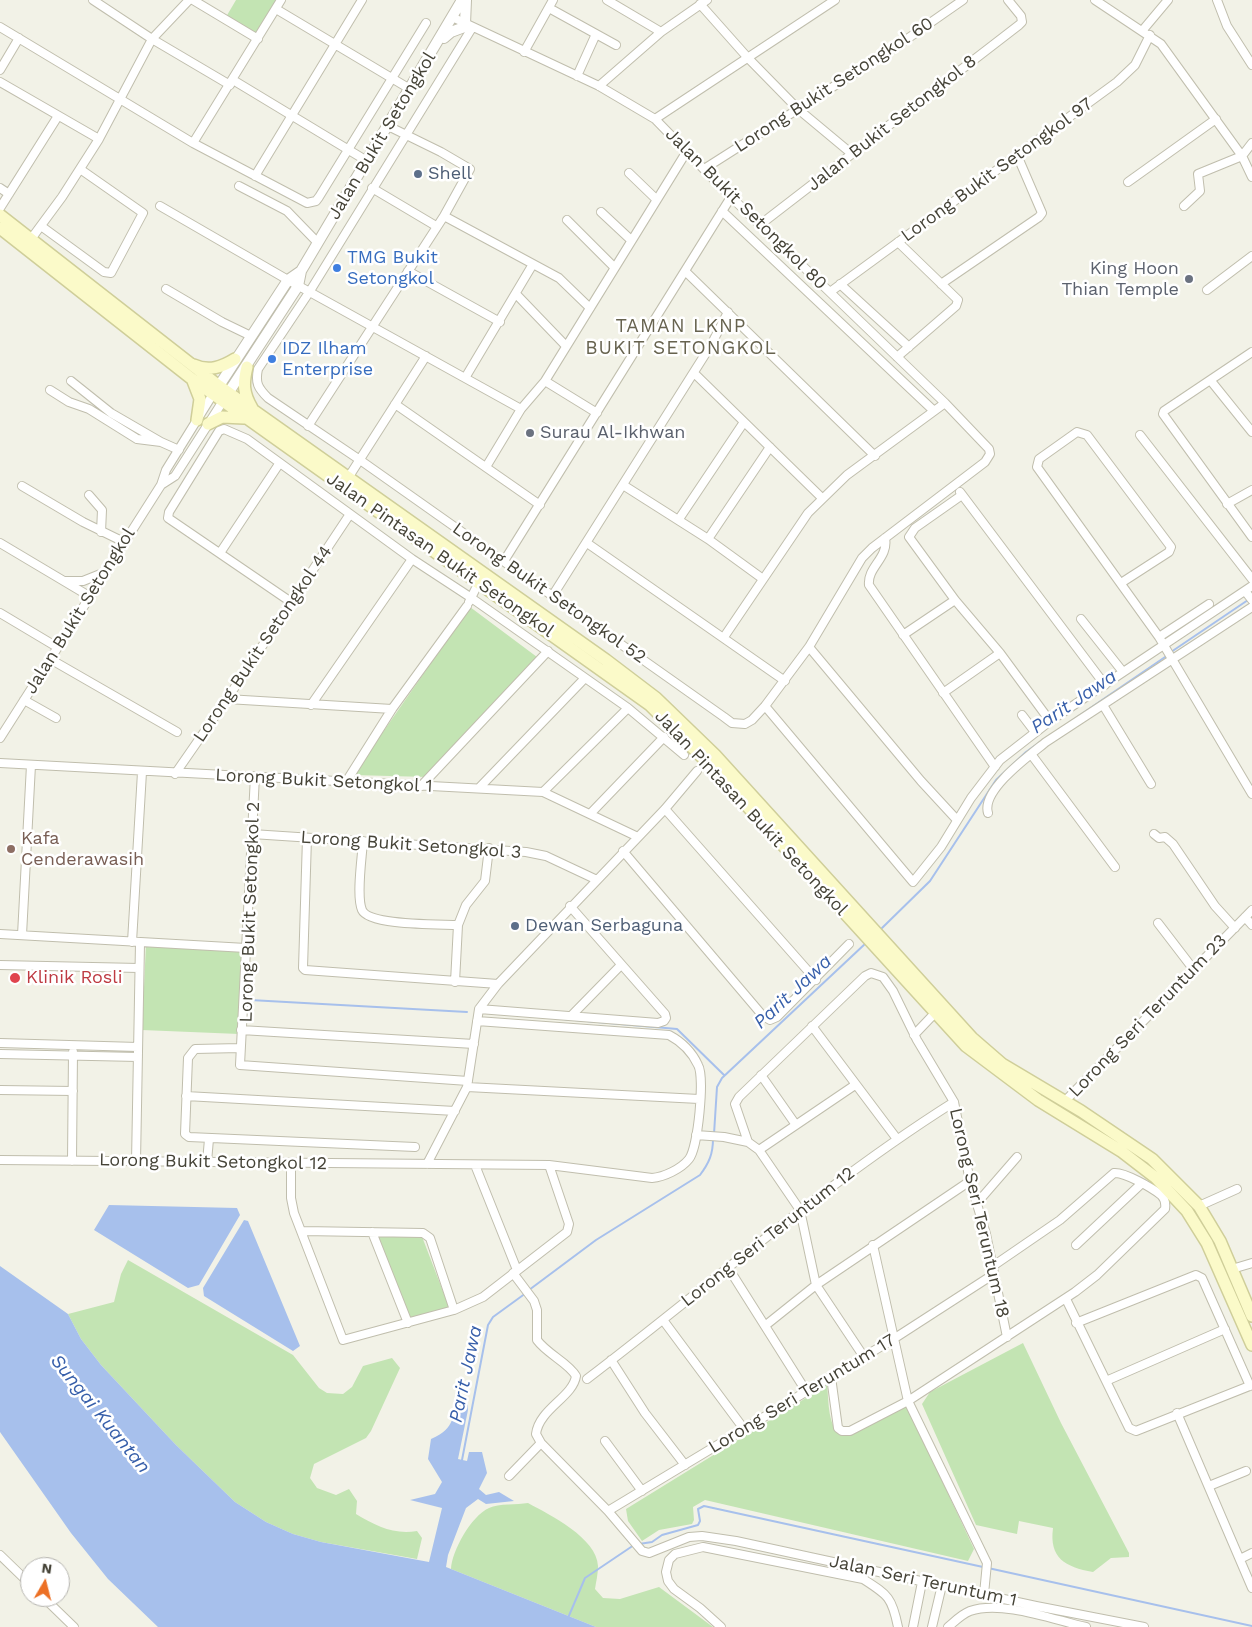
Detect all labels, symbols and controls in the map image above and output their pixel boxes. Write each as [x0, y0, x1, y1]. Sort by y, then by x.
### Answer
street label: Lorong Bukit Setongkol 60 [731, 13, 937, 157]
street label: Jalan Bukit Setongkol [323, 48, 441, 224]
street label: Jalan Bukit Setongkol 8 [803, 50, 981, 196]
street label: Lorong Bukit Setongkol 97 [897, 93, 1097, 247]
street label: Jalan Bukit Setongkol 80 [661, 124, 831, 294]
place label: Shell [428, 163, 472, 185]
marker: Shell [412, 168, 424, 180]
place label: TMG Bukit Setongkol [347, 247, 438, 290]
place label: King Hoon Thian Temple [1061, 258, 1179, 300]
marker: TMG Bukit Setongkol [331, 262, 343, 274]
marker: King Hoon Thian Temple [1183, 273, 1195, 285]
district label: TAMAN LKNP BUKIT SETONGKOL [583, 315, 779, 359]
place label: IDZ Ilham Enterprise [282, 338, 373, 380]
marker: IDZ Ilham Enterprise [266, 353, 278, 365]
place label: Surau Al-Ikhwan [540, 422, 686, 444]
marker: Surau Al-Ikhwan [524, 427, 536, 439]
street label: Jalan Pintasan Bukit Setongkol [322, 468, 558, 642]
street label: Lorong Bukit Setongkol 52 [448, 518, 650, 668]
street label: Jalan Bukit Setongkol [20, 524, 140, 698]
street label: Lorong Bukit Setongkol 44 [189, 542, 337, 746]
water label: Parit Jawa [1027, 665, 1121, 739]
street label: Jalan Pintasan Bukit Setongkol [650, 706, 852, 920]
street label: Lorong Bukit Setongkol 1 [215, 765, 433, 797]
street label: Lorong Bukit Setongkol 2 [235, 801, 265, 1023]
street label: Lorong Bukit Setongkol 3 [300, 827, 522, 863]
place label: Kafa Cenderawasih [21, 828, 144, 871]
marker: Kafa Cenderawasih [5, 843, 17, 855]
place label: Dewan Serbaguna [525, 915, 683, 937]
marker: Dewan Serbaguna [509, 920, 521, 932]
street label: Lorong Seri Teruntum 23 [1065, 930, 1231, 1102]
water label: Parit Jawa [749, 950, 837, 1034]
place label: Klinik Rosli [26, 967, 123, 989]
marker: Klinik Rosli [8, 971, 22, 985]
street label: Lorong Seri Teruntum 18 [944, 1106, 1014, 1320]
street label: Lorong Bukit Setongkol 12 [99, 1149, 327, 1175]
street label: Lorong Seri Teruntum 12 [677, 1162, 859, 1312]
water label: Parit Jawa [445, 1324, 487, 1424]
street label: Lorong Seri Teruntum 17 [705, 1330, 899, 1458]
water label: Sungai Kuantan [45, 1350, 155, 1478]
street label: Jalan Seri Teruntum 1 [827, 1551, 1019, 1611]
north arrow [20, 1557, 70, 1607]
text: N [41, 1559, 53, 1577]

